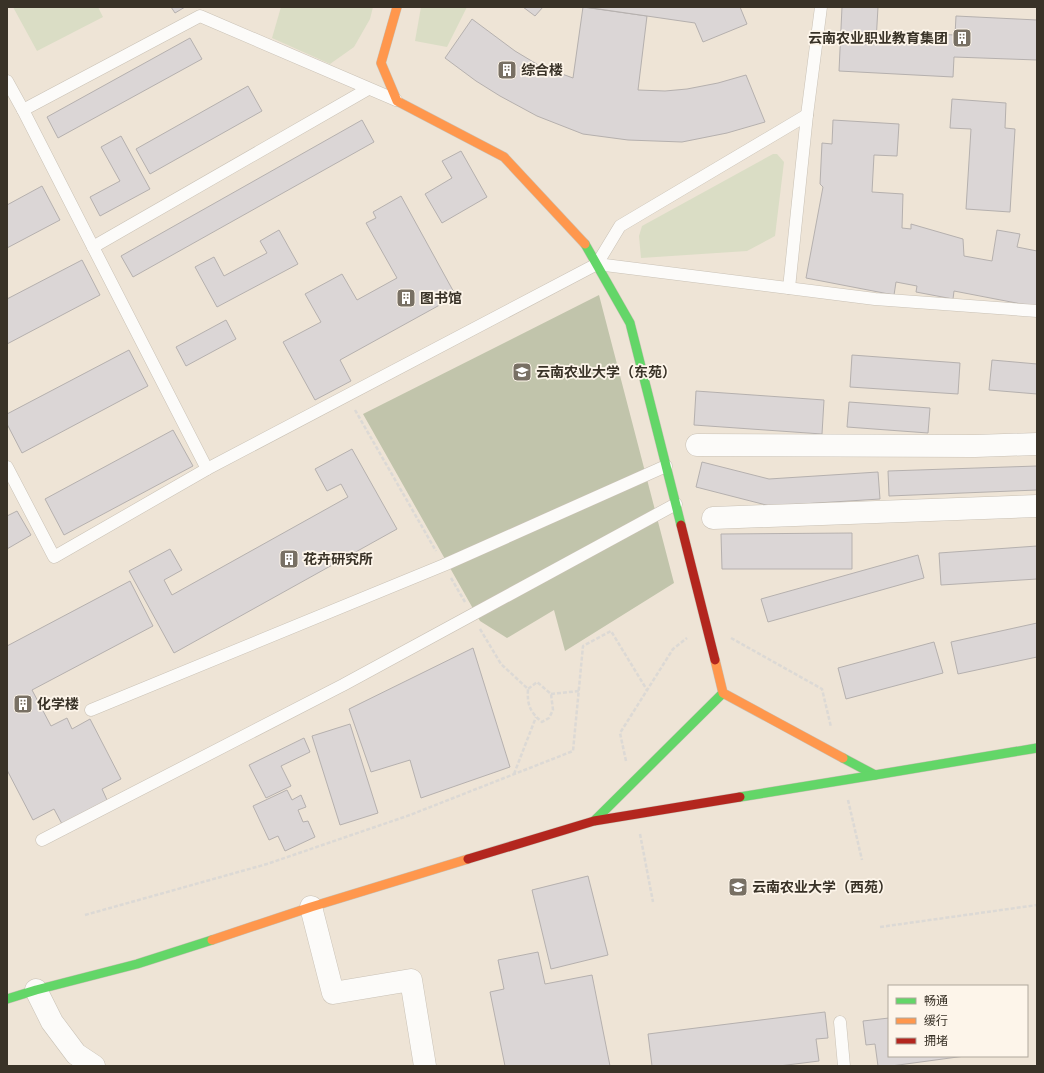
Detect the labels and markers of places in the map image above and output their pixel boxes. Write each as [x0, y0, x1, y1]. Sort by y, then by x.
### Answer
building icon: 云南农业职业教育集团 [951, 27, 973, 49]
place label: 云南农业职业教育集团 [808, 31, 948, 46]
building icon: 综合楼 [496, 59, 518, 81]
place label: 综合楼 [521, 62, 563, 78]
building icon: 图书馆 [395, 287, 417, 309]
place label: 图书馆 [420, 291, 462, 306]
school or university icon: 云南农业大学（东苑） [511, 361, 533, 383]
place label: 云南农业大学（东苑） [536, 364, 676, 380]
building icon: 花卉研究所 [278, 548, 300, 570]
place label: 花卉研究所 [303, 551, 373, 567]
building icon: 化学楼 [12, 693, 34, 715]
place label: 化学楼 [37, 696, 79, 712]
school or university icon: 云南农业大学（西苑） [727, 876, 749, 898]
place label: 云南农业大学（西苑） [752, 879, 892, 895]

